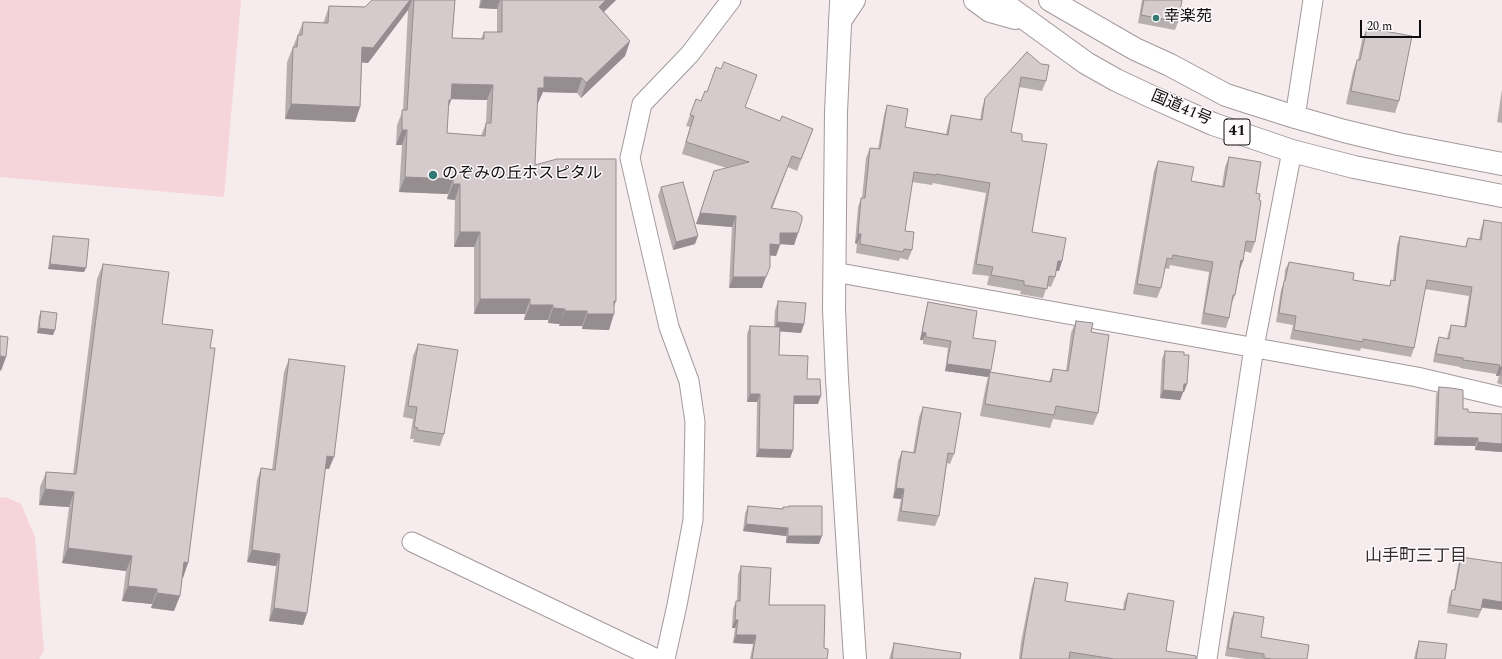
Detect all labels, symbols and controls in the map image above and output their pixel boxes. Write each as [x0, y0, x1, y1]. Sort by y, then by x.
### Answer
place label: 幸楽苑 [1164, 8, 1212, 28]
scale bar [1362, 12, 1423, 38]
marker: 幸楽苑 [1151, 13, 1161, 23]
text: 20 m [1367, 17, 1392, 36]
street label: 国道41号 [1148, 88, 1214, 130]
road number: 41 [1224, 119, 1250, 145]
place label: のぞみの丘ホスピタル [442, 165, 602, 185]
marker: のぞみの丘ホスピタル [427, 169, 439, 181]
district label: 山手町三丁目 [1365, 548, 1467, 568]

